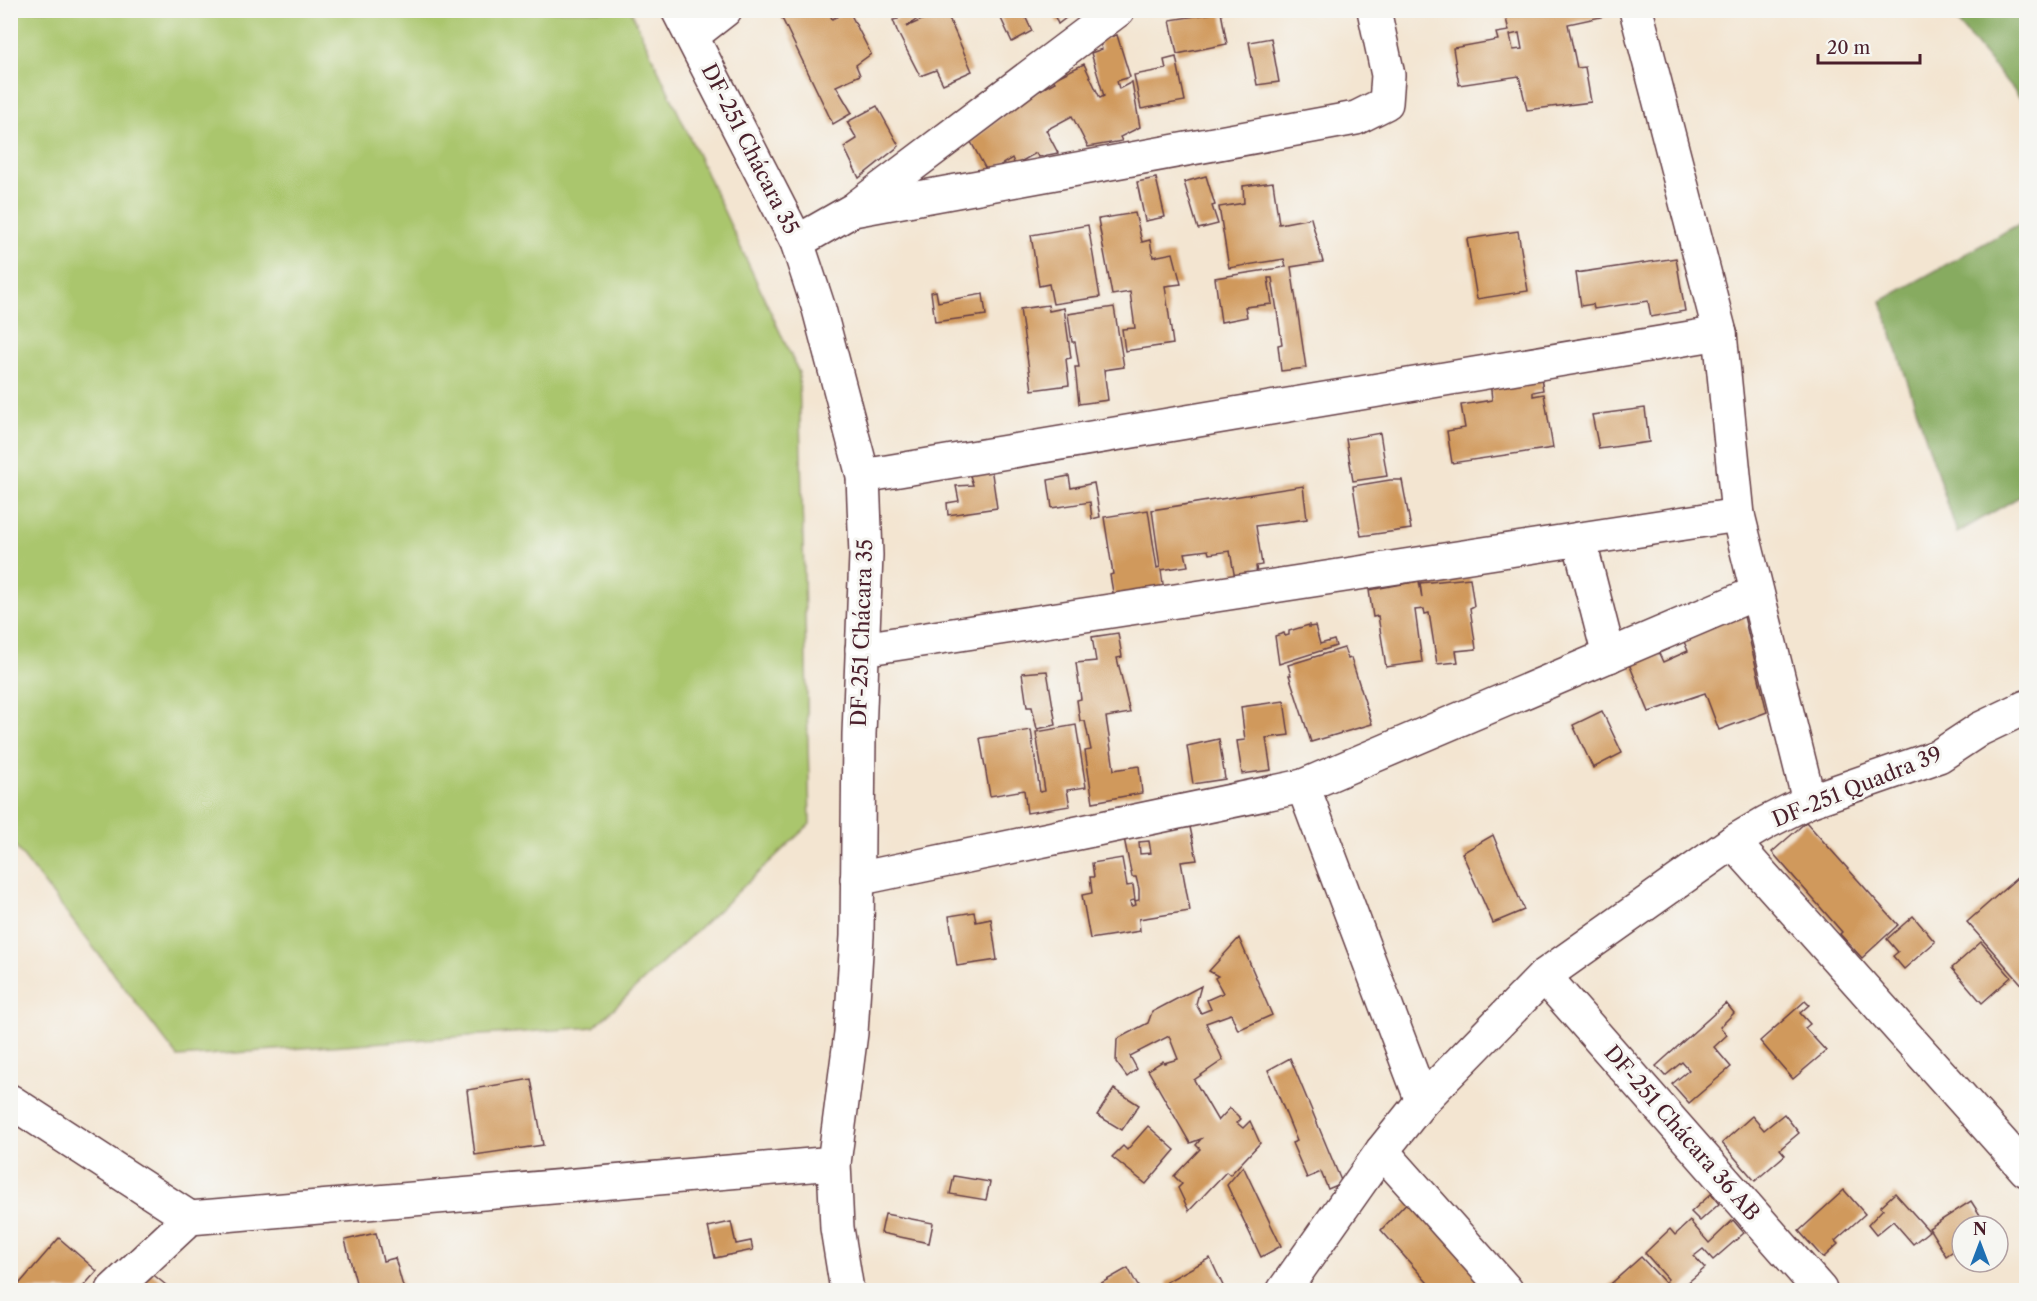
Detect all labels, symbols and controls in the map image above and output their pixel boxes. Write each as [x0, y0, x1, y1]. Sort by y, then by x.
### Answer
scale bar [1818, 27, 1920, 65]
text: 20 m [1827, 37, 1871, 59]
street label: DF-251 Chácara 35 [697, 59, 804, 238]
street label: DF-251 Chácara 35 [846, 539, 877, 727]
street label: DF-251 Quadra 39 [1768, 741, 1945, 832]
street label: DF-251 Chácara 36 AB [1600, 1040, 1765, 1225]
north arrow [1950, 1214, 2010, 1274]
text: N [1973, 1219, 1987, 1239]

